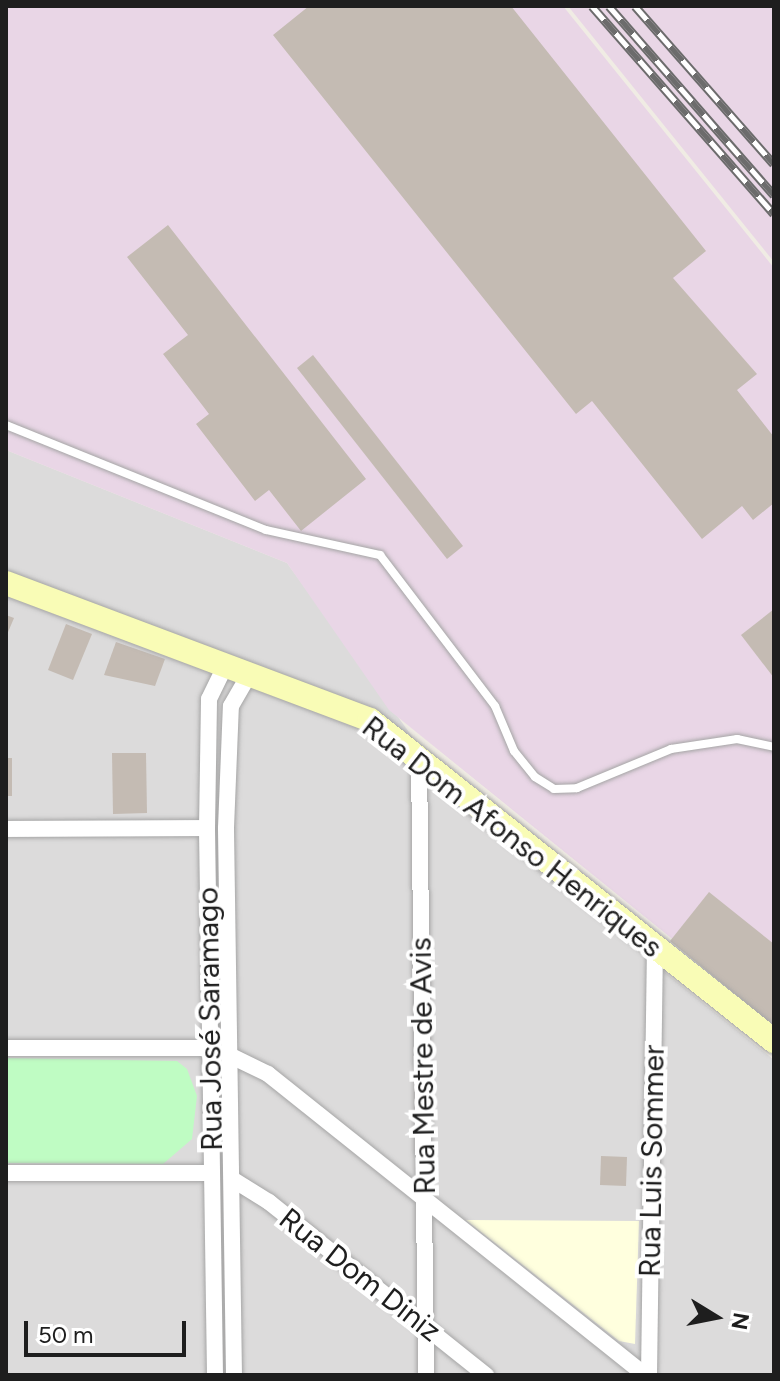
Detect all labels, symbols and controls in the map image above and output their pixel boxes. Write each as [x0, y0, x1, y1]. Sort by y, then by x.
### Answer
street label: Rua Dom Afonso Henriques [355, 709, 669, 965]
street label: Rua José Saramago [190, 887, 230, 1151]
street label: Rua Mestre de Avis [403, 937, 443, 1195]
street label: Rua Luis Sommer [632, 1045, 672, 1277]
street label: Rua Dom Diniz [272, 1201, 448, 1349]
north arrow [676, 1277, 756, 1357]
scale bar [28, 1305, 190, 1355]
text: N [725, 1311, 755, 1332]
text: 50 m [38, 1320, 94, 1349]

